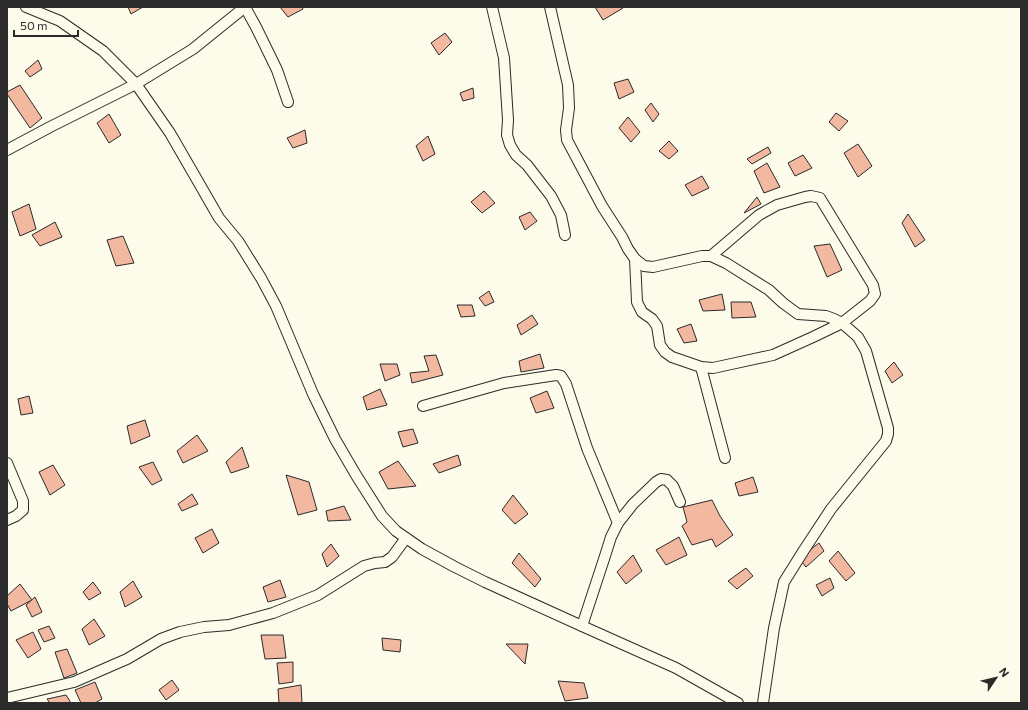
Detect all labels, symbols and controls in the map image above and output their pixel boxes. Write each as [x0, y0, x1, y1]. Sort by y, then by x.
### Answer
scale bar [14, 12, 78, 38]
text: 50 m [20, 18, 48, 32]
north arrow [976, 658, 1016, 698]
text: N [997, 665, 1012, 679]

